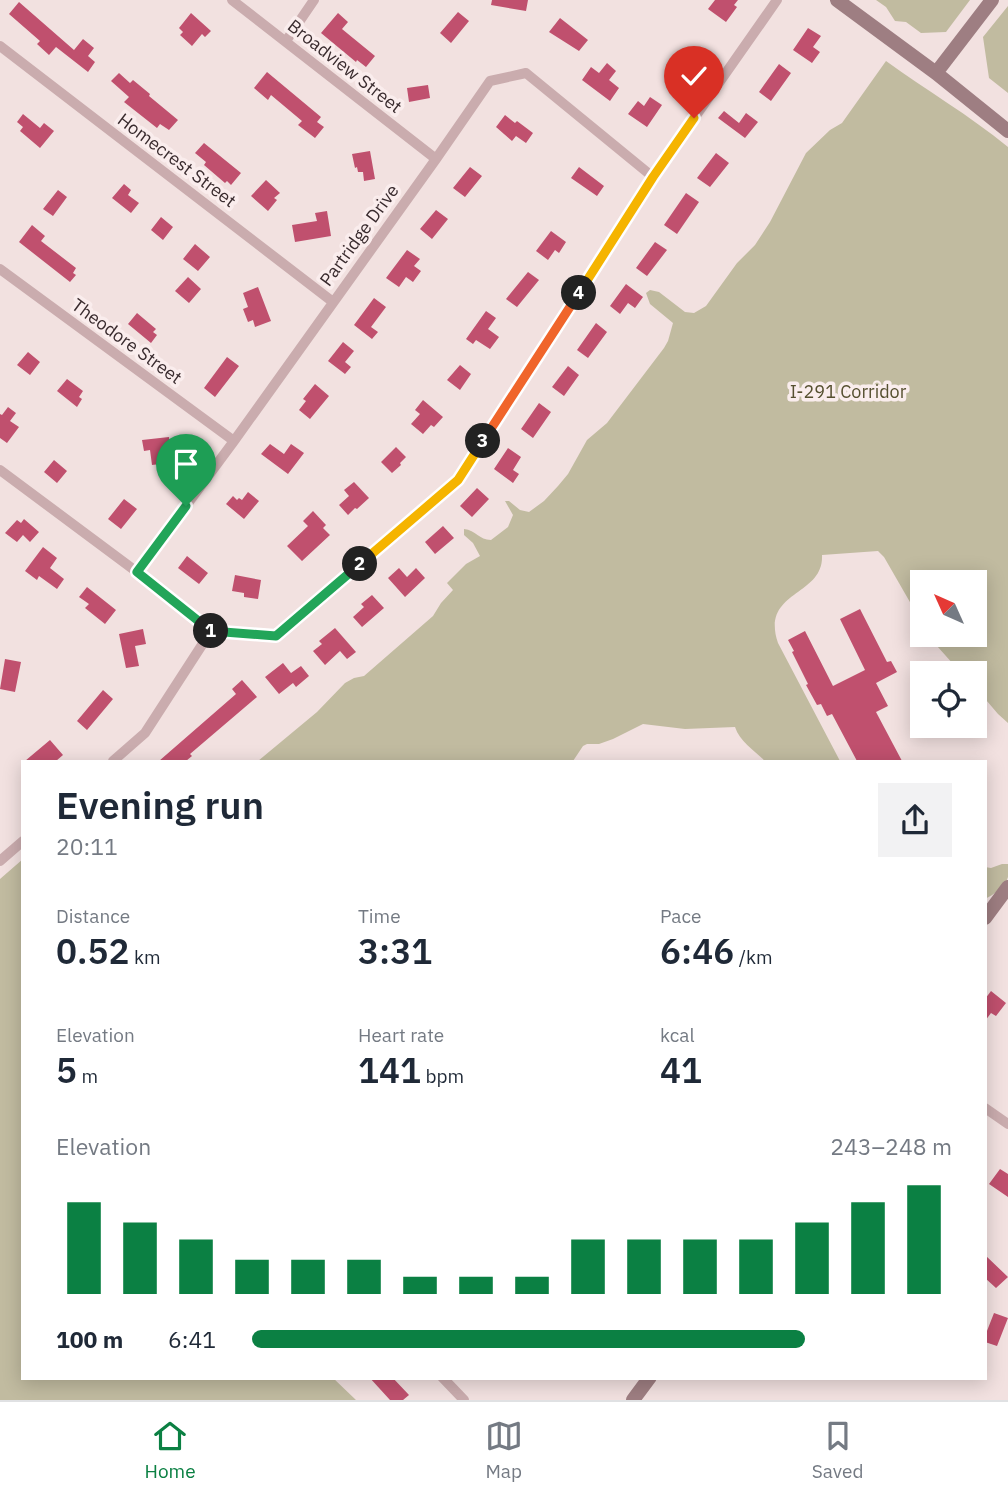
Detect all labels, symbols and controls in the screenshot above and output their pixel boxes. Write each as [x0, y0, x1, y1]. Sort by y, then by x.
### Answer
street label: Broadview Street [283, 14, 407, 118]
pin [664, 46, 724, 118]
icon: check [675, 57, 713, 95]
street label: Homecrest Street [113, 108, 241, 212]
street label: Partridge Drive [314, 180, 404, 290]
pin: 4 [562, 276, 596, 310]
text: 4 [573, 280, 584, 304]
street label: Theodore Street [67, 293, 187, 389]
park label: I-291 Corridor [790, 380, 907, 403]
pin: 3 [466, 424, 500, 458]
text: 3 [477, 428, 488, 452]
pin [156, 434, 216, 506]
icon: arrive [167, 445, 205, 483]
pin: 2 [342, 546, 378, 582]
text: 2 [354, 551, 365, 575]
north arrow [910, 570, 987, 648]
map controls [910, 570, 987, 738]
pin: 1 [194, 614, 228, 648]
text: 1 [205, 618, 216, 642]
button: locate [910, 661, 987, 738]
text: Evening run [56, 780, 264, 829]
button: share [878, 783, 952, 857]
text: 20:11 [56, 831, 118, 861]
text: Distance [56, 904, 130, 928]
text: Time [358, 904, 401, 928]
text: Pace [660, 904, 701, 928]
text: 0.52 [56, 928, 129, 974]
text: 3:31 [358, 928, 432, 974]
text: 6:46 [660, 928, 734, 974]
text: km [129, 945, 161, 969]
text: /km [734, 945, 773, 969]
text: Elevation [56, 1023, 135, 1047]
text: Heart rate [358, 1023, 444, 1047]
text: kcal [660, 1023, 695, 1047]
text: 5 [56, 1047, 77, 1093]
text: 141 [358, 1047, 421, 1093]
text: 41 [660, 1047, 702, 1093]
text: m [77, 1064, 98, 1088]
text: bpm [421, 1064, 464, 1088]
text: Elevation [56, 1131, 151, 1161]
text: 243–248 m [830, 1131, 952, 1161]
text: 100 m [56, 1324, 123, 1354]
text: 6:41 [168, 1324, 216, 1354]
tab: Home [145, 1417, 196, 1483]
tab: Map [485, 1417, 523, 1483]
tab: Saved [812, 1417, 863, 1483]

